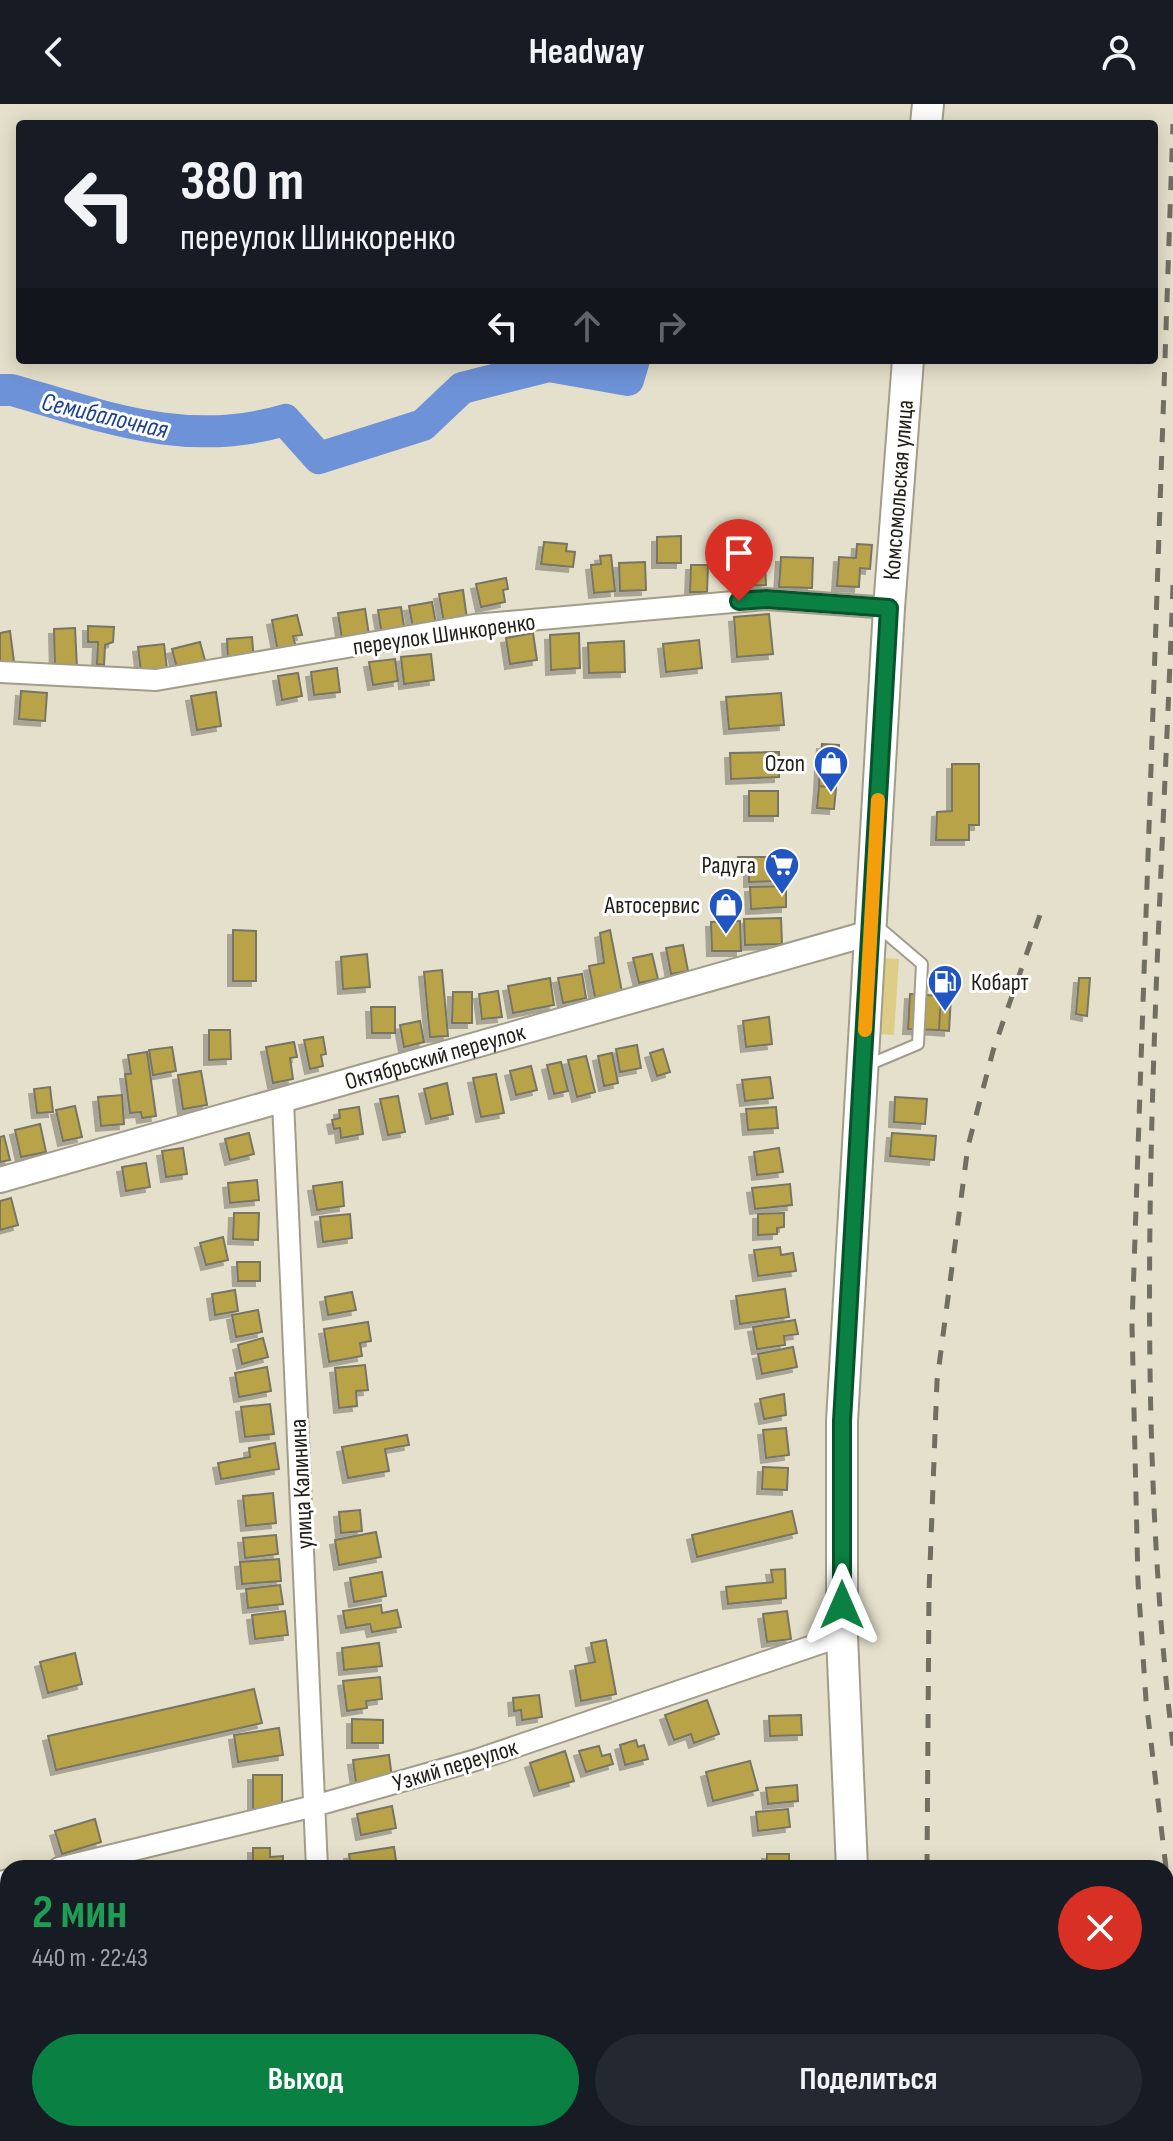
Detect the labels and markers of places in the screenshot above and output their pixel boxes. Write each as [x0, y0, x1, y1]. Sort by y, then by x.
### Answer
pin [705, 519, 773, 601]
shop icon: Ozon [812, 744, 850, 794]
place label: Ozon [765, 749, 805, 778]
supermarket icon: Радуга [763, 846, 801, 896]
place label: Радуга [701, 851, 756, 880]
shop icon: Автосервис [707, 886, 745, 936]
place label: Автосервис [604, 891, 700, 920]
fuel station icon: Кобарт [926, 963, 964, 1013]
place label: Кобарт [971, 968, 1029, 997]

